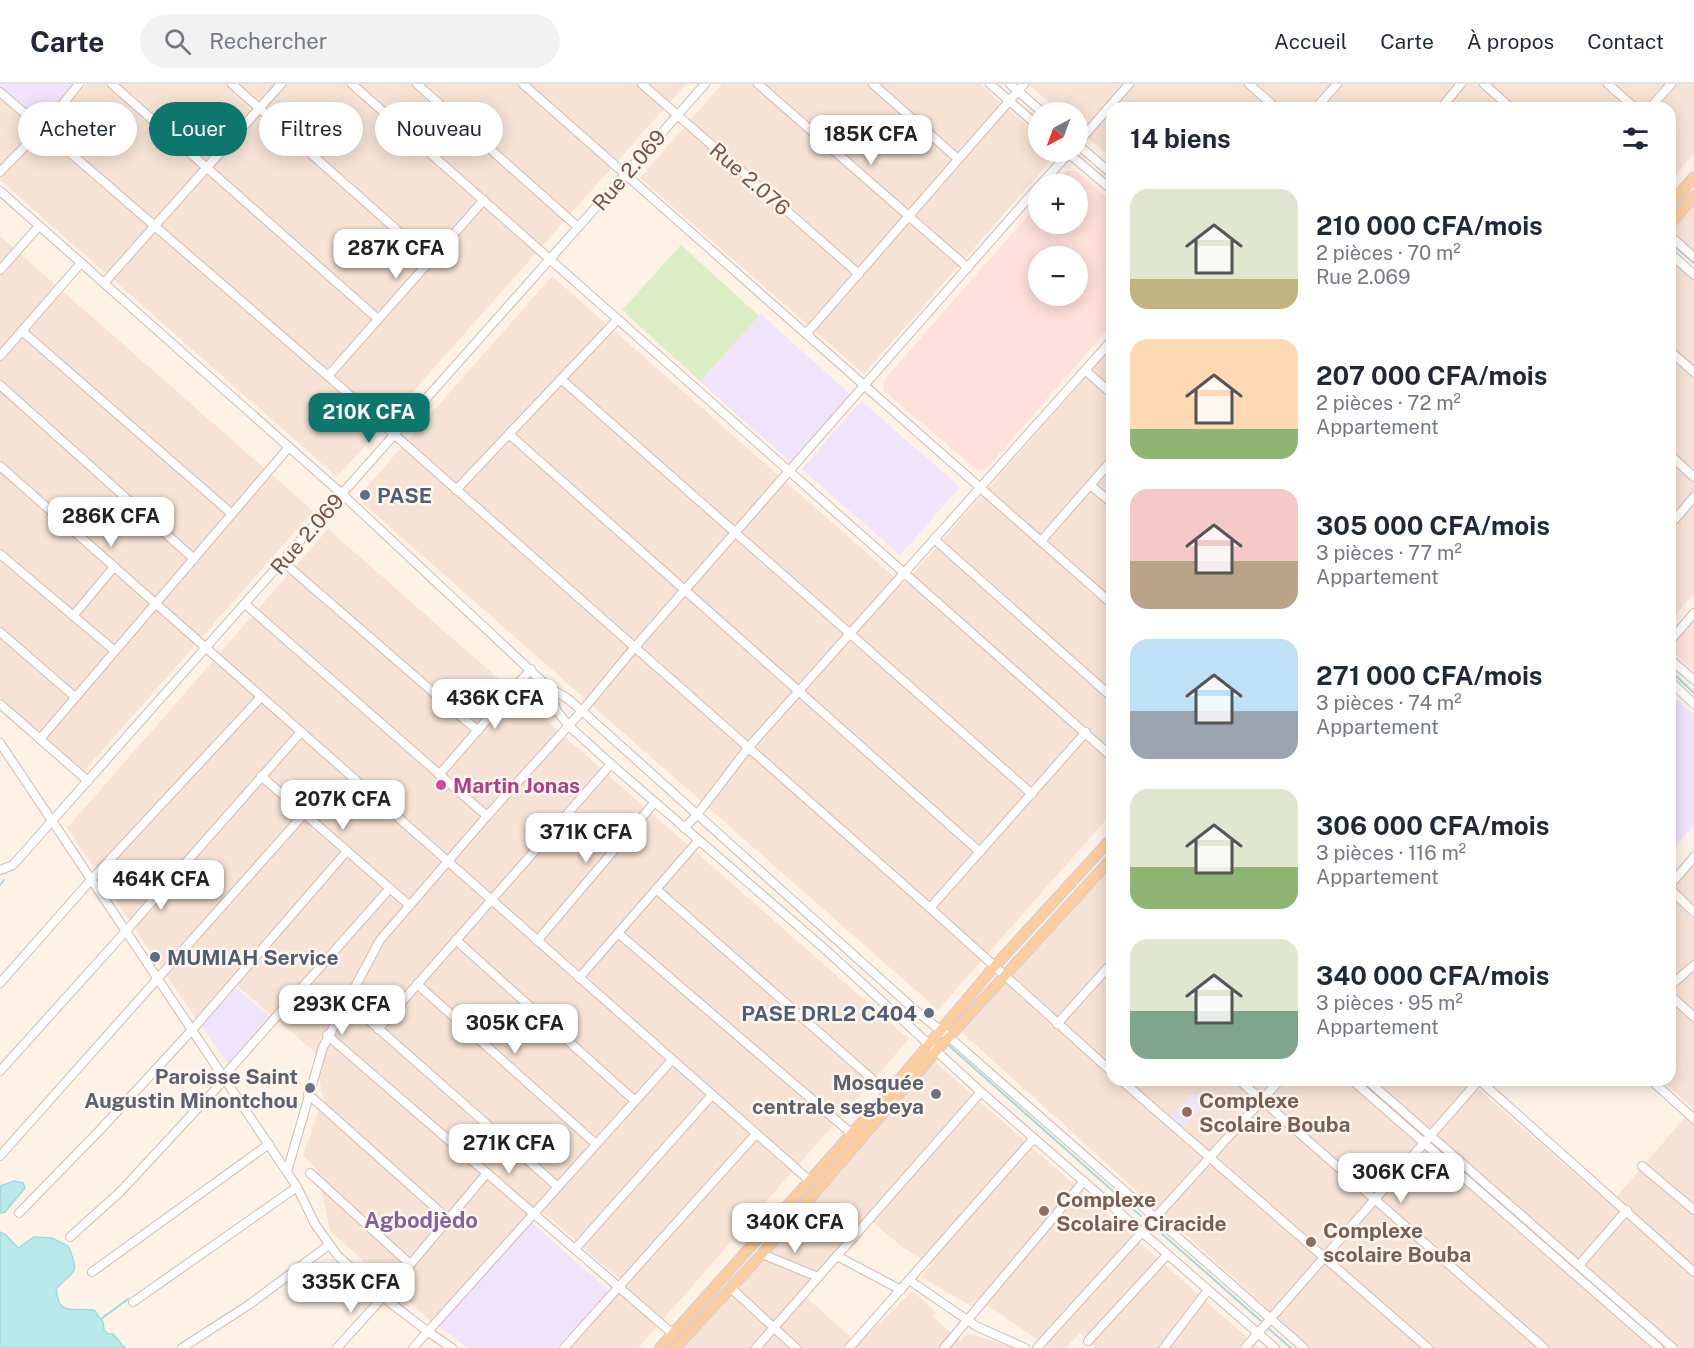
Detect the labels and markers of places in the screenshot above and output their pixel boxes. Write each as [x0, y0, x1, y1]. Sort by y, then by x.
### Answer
pin: 185K CFA [809, 115, 933, 166]
pin: 287K CFA [334, 229, 458, 280]
pin: 210K CFA [307, 393, 431, 444]
place label: PASE [377, 483, 432, 508]
marker: PASE [358, 488, 372, 502]
pin: 286K CFA [49, 497, 173, 548]
pin: 436K CFA [433, 679, 557, 730]
place label: Martin Jonas [453, 773, 580, 798]
marker: Martin Jonas [434, 778, 448, 792]
pin: 207K CFA [281, 780, 405, 831]
pin: 371K CFA [524, 813, 648, 864]
pin: 464K CFA [99, 860, 223, 911]
place label: MUMIAH Service [167, 945, 339, 970]
marker: MUMIAH Service [148, 950, 162, 964]
pin: 293K CFA [280, 985, 404, 1036]
place label: PASE DRL2 C404 [741, 1001, 917, 1026]
pin: 305K CFA [453, 1004, 577, 1055]
marker: PASE DRL2 C404 [922, 1006, 936, 1020]
place label: Paroisse Saint Augustin Minontchou [84, 1064, 298, 1113]
place label: Mosquée centrale segbeya [752, 1070, 924, 1119]
marker: Paroisse Saint Augustin Minontchou [303, 1081, 317, 1095]
marker: Mosquée centrale segbeya [929, 1087, 943, 1101]
place label: Complexe Scolaire Bouba [1199, 1088, 1350, 1137]
marker: Complexe Scolaire Bouba [1180, 1105, 1194, 1119]
pin: 271K CFA [447, 1124, 571, 1175]
pin: 306K CFA [1339, 1153, 1463, 1204]
place label: Complexe Scolaire Ciracide [1056, 1187, 1227, 1236]
pin: 340K CFA [733, 1203, 857, 1254]
marker: Complexe Scolaire Ciracide [1037, 1204, 1051, 1218]
place label: Complexe scolaire Bouba [1323, 1218, 1471, 1267]
marker: Complexe scolaire Bouba [1304, 1235, 1318, 1249]
pin: 335K CFA [289, 1263, 413, 1314]

